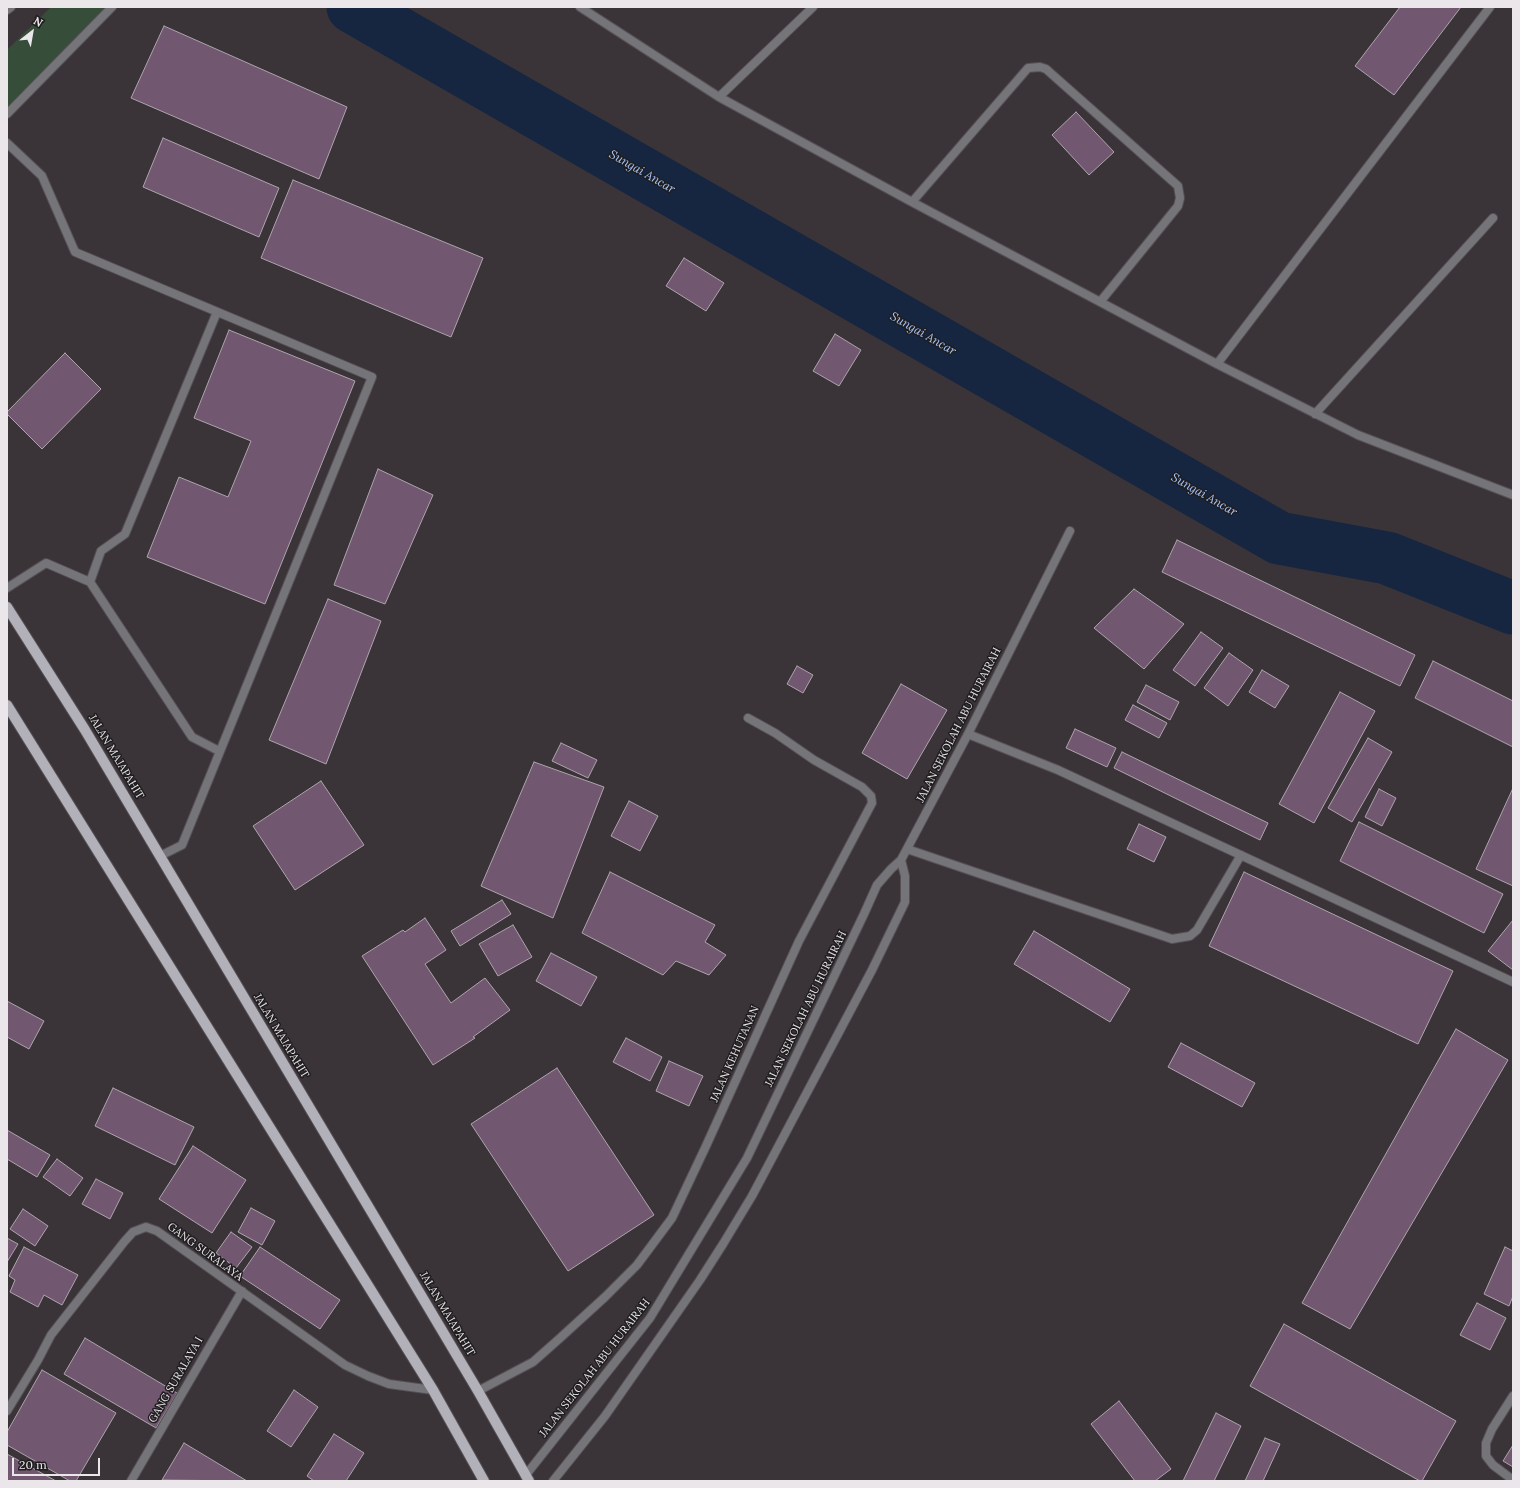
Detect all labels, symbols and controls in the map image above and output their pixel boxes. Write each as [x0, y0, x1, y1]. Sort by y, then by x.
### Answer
north arrow [12, 12, 52, 52]
text: N [31, 14, 45, 30]
water label: Sungai Ancar [606, 147, 678, 197]
water label: Sungai Ancar [887, 309, 959, 359]
water label: Sungai Ancar [1168, 470, 1240, 520]
street label: JALAN SEKOLAH ABU HURAIRAH [914, 645, 1004, 805]
street label: JALAN MAJAPAHIT [86, 712, 146, 802]
street label: JALAN SEKOLAH ABU HURAIRAH [762, 929, 850, 1089]
street label: JALAN MAJAPAHIT [251, 991, 311, 1081]
street label: JALAN KEHUTANAN [708, 1004, 762, 1104]
street label: GANG SURALAYA [165, 1220, 245, 1284]
street label: JALAN MAJAPAHIT [417, 1269, 477, 1359]
street label: JALAN SEKOLAH ABU HURAIRAH [537, 1296, 653, 1440]
street label: GANG SURALAYA I [146, 1335, 206, 1425]
scale bar [14, 1450, 102, 1476]
text: 20 m [19, 1457, 47, 1472]

